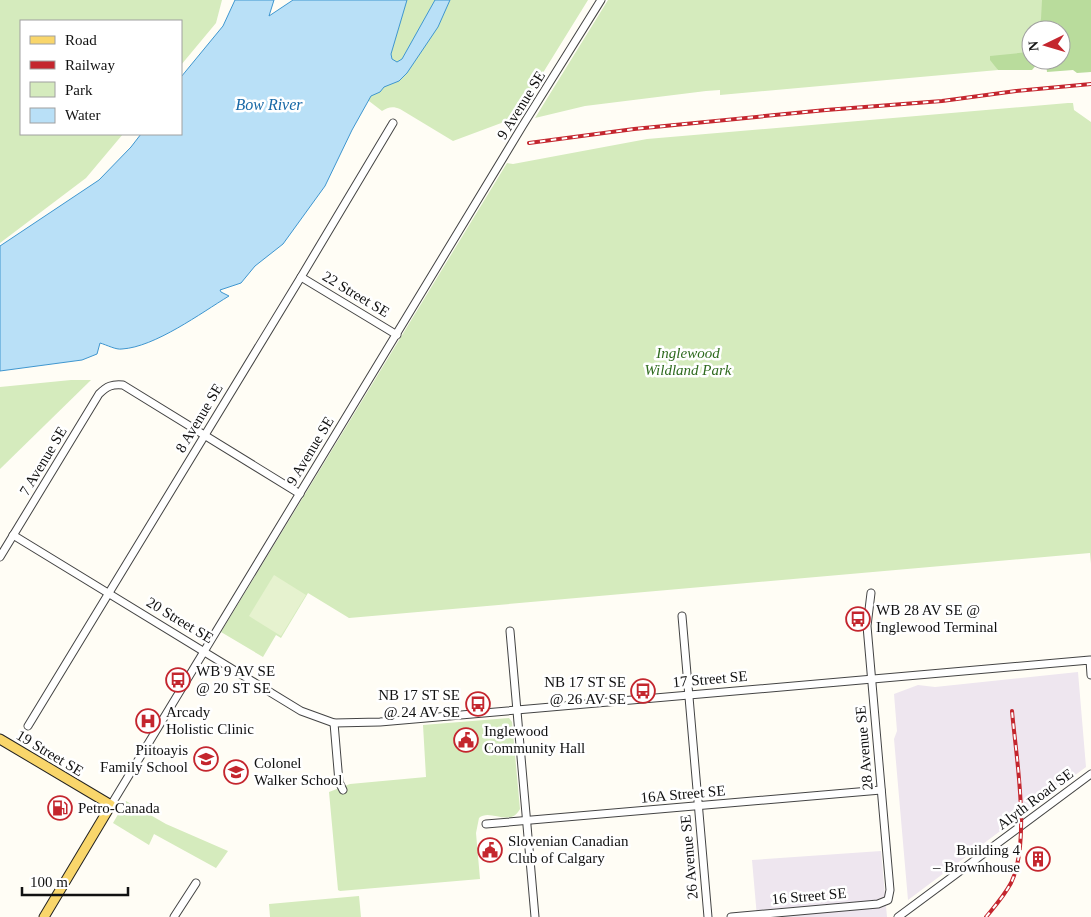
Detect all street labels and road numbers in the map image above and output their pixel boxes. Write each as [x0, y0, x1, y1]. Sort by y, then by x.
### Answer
street label: 9 Avenue SE [494, 68, 548, 142]
street label: 22 Street SE [320, 268, 392, 320]
street label: 8 Avenue SE [172, 381, 226, 455]
street label: 9 Avenue SE [283, 414, 337, 488]
street label: 7 Avenue SE [16, 424, 70, 498]
street label: 20 Street SE [144, 594, 216, 646]
street label: 17 Street SE [672, 668, 748, 690]
street label: 28 Avenue SE [852, 705, 876, 791]
street label: 19 Street SE [14, 727, 86, 779]
street label: Alyth Road SE [994, 765, 1076, 833]
street label: 16A Street SE [640, 782, 726, 806]
street label: 26 Avenue SE [677, 814, 701, 900]
street label: 16 Street SE [771, 885, 847, 907]

